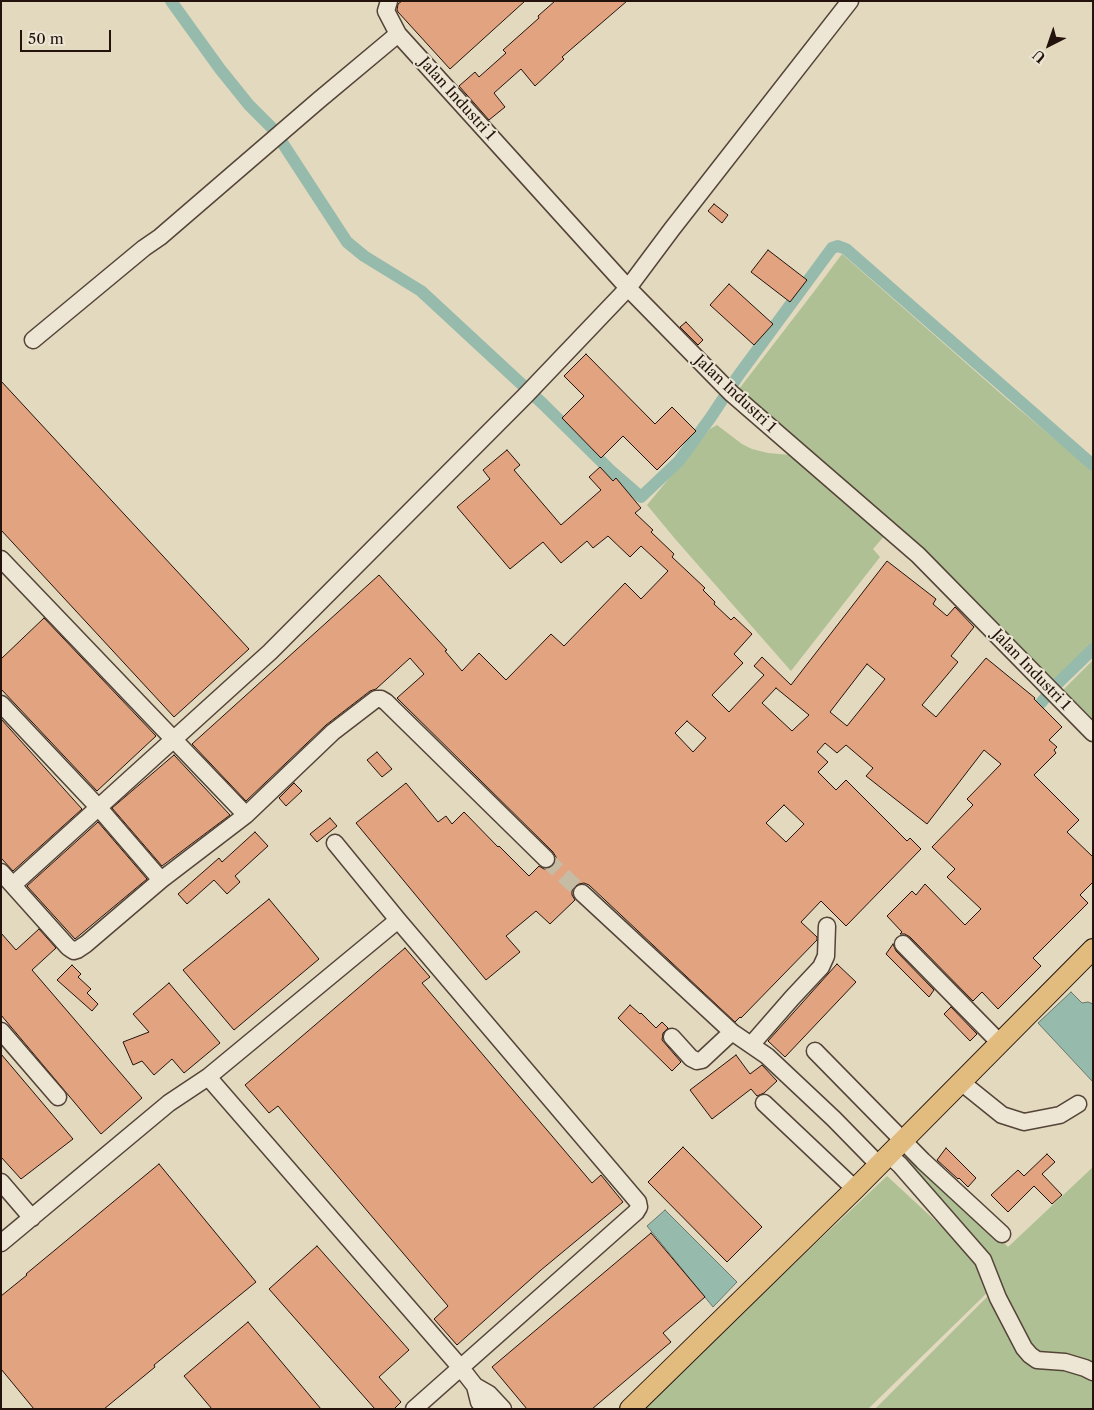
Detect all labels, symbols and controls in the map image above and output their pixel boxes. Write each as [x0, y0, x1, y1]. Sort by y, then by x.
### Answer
scale bar [22, 20, 114, 52]
north arrow [1024, 20, 1074, 70]
text: 50 m [28, 29, 64, 48]
text: U [1029, 46, 1049, 67]
street label: Jalan Industri 1 [415, 54, 499, 144]
street label: Jalan Industri 1 [690, 352, 780, 436]
street label: Jalan Industri 1 [988, 626, 1074, 714]

